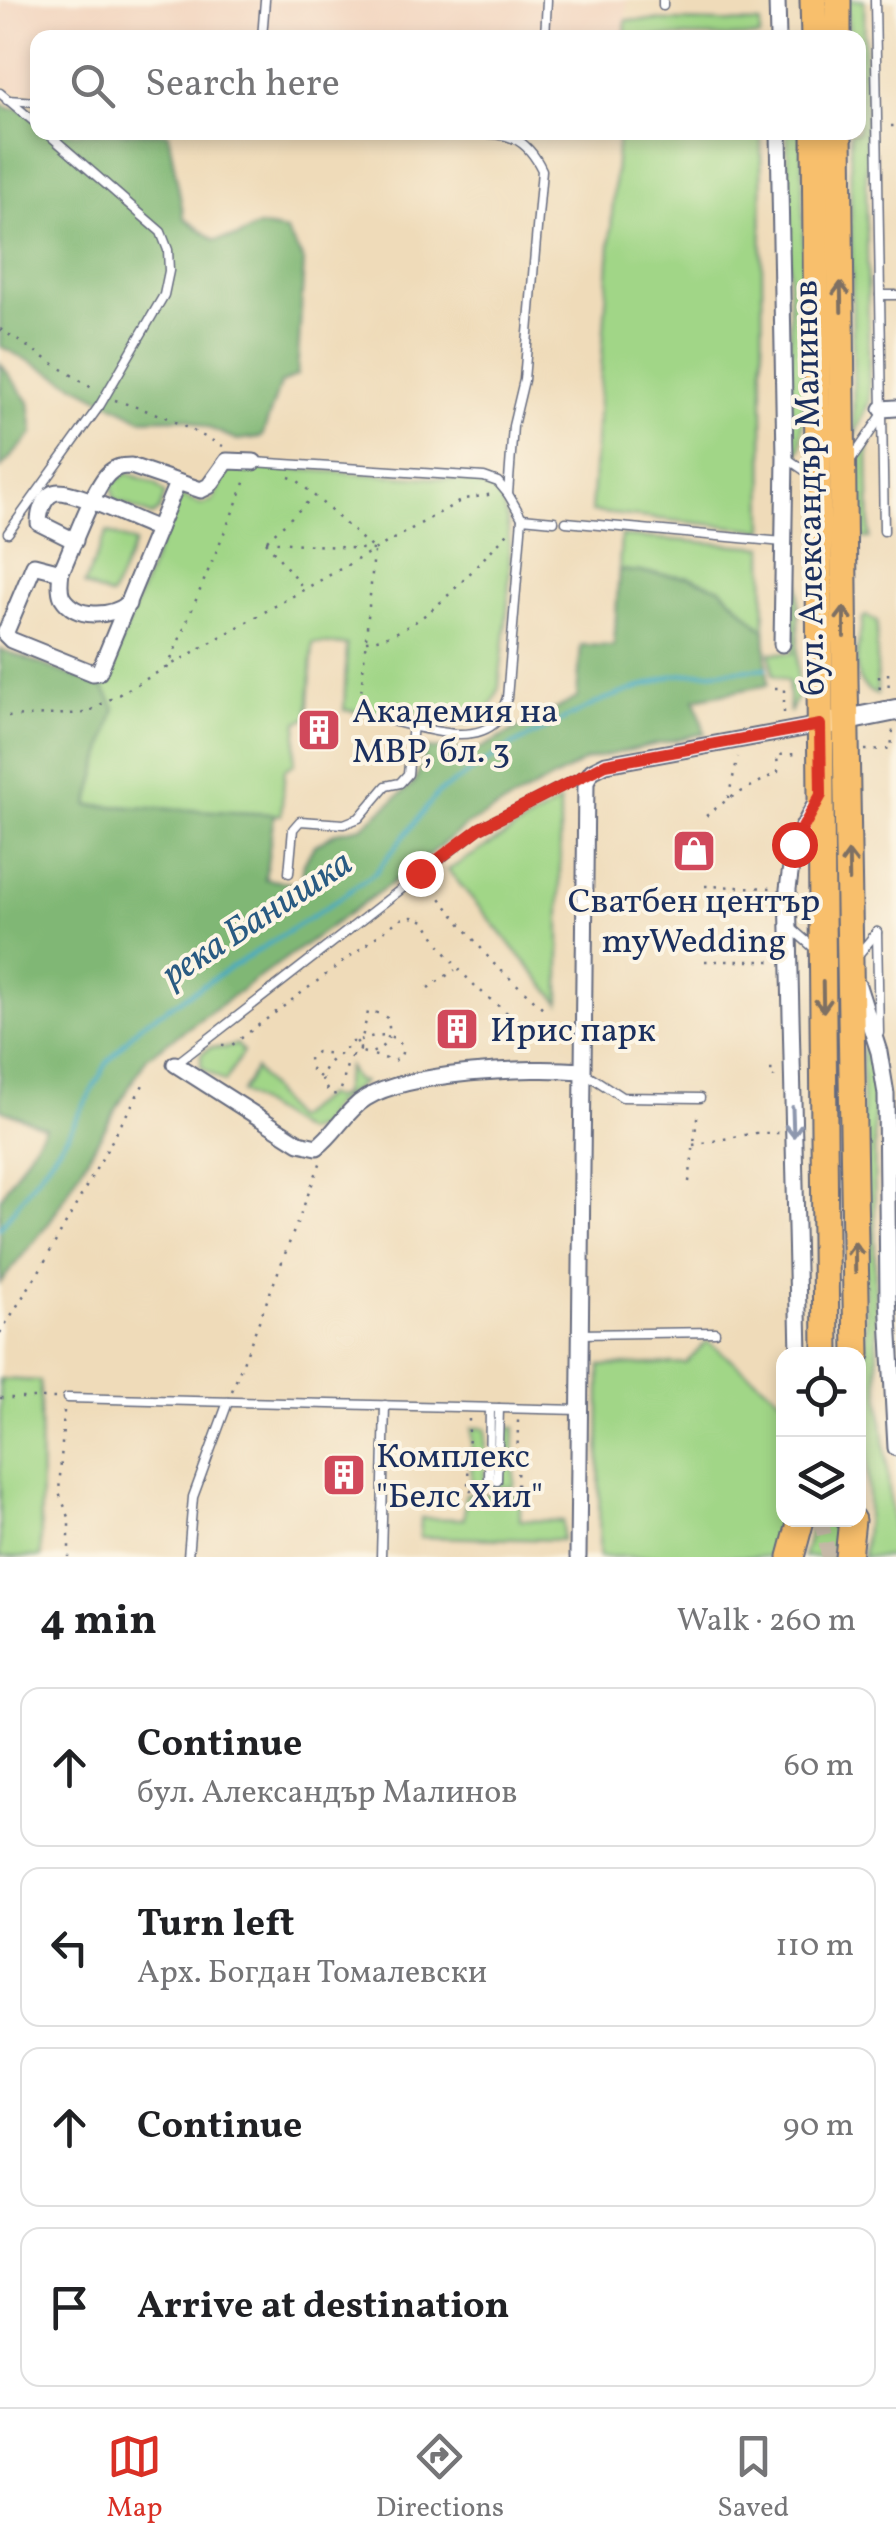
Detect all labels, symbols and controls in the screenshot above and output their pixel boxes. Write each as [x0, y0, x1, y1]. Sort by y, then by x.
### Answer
search box [30, 30, 866, 140]
icon: search [65, 58, 120, 113]
text: Search here [145, 59, 340, 112]
street label: бул. Александър Малинов [783, 279, 839, 696]
one-way arrow [832, 282, 850, 314]
one-way arrow [834, 607, 854, 640]
place label: Академия на МВР, бл. 3 [352, 689, 558, 777]
building icon: Академия на МВР, бл. 3 [296, 707, 342, 753]
route start [772, 822, 818, 868]
shop icon: Сватбен център myWedding [671, 828, 717, 874]
water label: река Банишка [152, 838, 364, 1002]
one-way arrow [840, 850, 858, 882]
route end [398, 851, 444, 897]
place label: Сватбен център myWedding [568, 879, 820, 967]
one-way arrow [813, 981, 832, 1013]
building icon: Ирис парк [434, 1006, 480, 1052]
place label: Ирис парк [490, 1008, 656, 1056]
one-way arrow [784, 1104, 802, 1137]
one-way arrow [846, 1242, 864, 1274]
map controls [776, 1347, 866, 1527]
button: locate [776, 1347, 866, 1437]
place label: Комплекс "Белс Хил" [376, 1434, 543, 1522]
button: layers [776, 1437, 866, 1527]
building icon: Комплекс "Белс Хил" [321, 1452, 367, 1498]
text: 4 min [40, 1593, 157, 1652]
text: Walk · 260 m [677, 1600, 856, 1644]
text: Continue [137, 1719, 302, 1772]
icon: ahead [42, 1740, 97, 1795]
text: 60 m [784, 1745, 854, 1789]
text: бул. Александър Малинов [137, 1772, 517, 1816]
text: Turn left [137, 1899, 294, 1952]
icon: left [42, 1920, 97, 1975]
text: 110 m [775, 1925, 854, 1969]
text: Арх. Богдан Томалевски [137, 1952, 487, 1996]
icon: ahead [42, 2100, 97, 2155]
text: Continue [137, 2101, 302, 2154]
text: 90 m [783, 2105, 854, 2149]
icon: arrive [42, 2280, 97, 2335]
text: Arrive at destination [137, 2281, 510, 2334]
tab: Map [107, 2429, 163, 2528]
tab: Directions [376, 2429, 504, 2528]
tab: Saved [717, 2429, 789, 2528]

